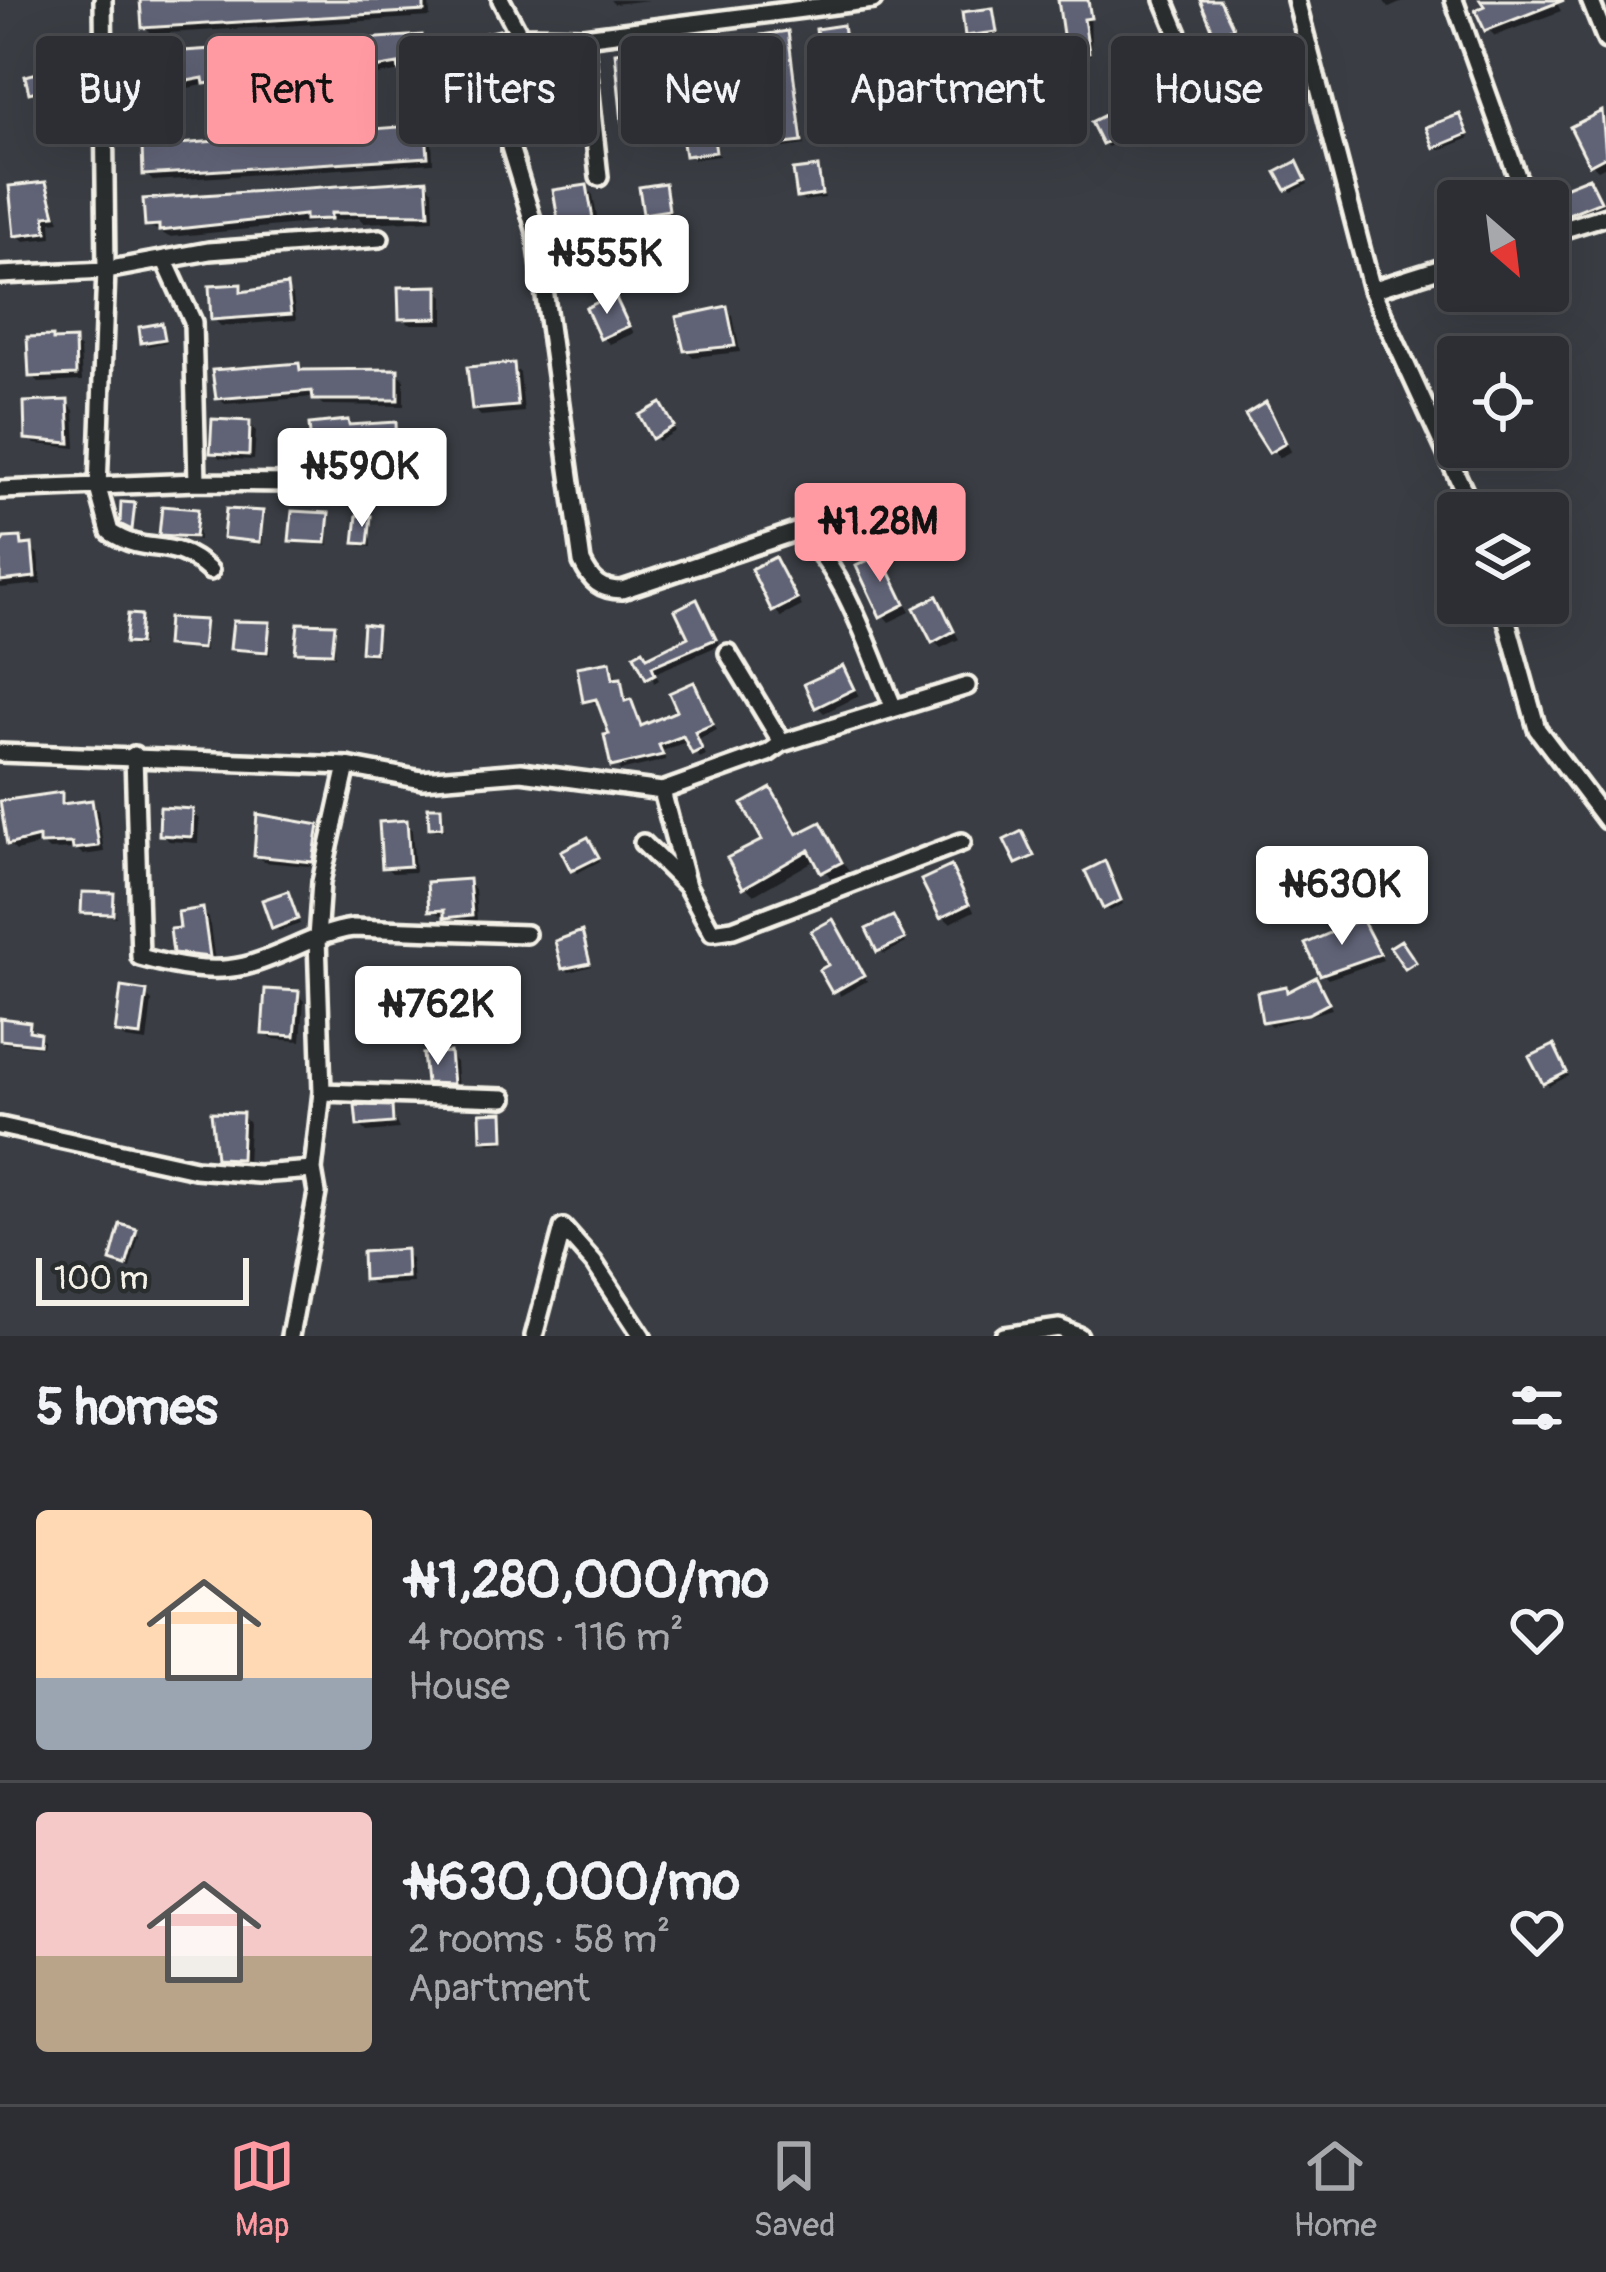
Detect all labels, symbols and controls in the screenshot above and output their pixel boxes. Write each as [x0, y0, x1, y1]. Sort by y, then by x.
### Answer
chip: Buy [36, 36, 183, 144]
chip: Rent [207, 36, 375, 144]
chip: Filters [399, 36, 597, 144]
chip: New [621, 36, 783, 144]
chip: Apartment [807, 36, 1087, 144]
chip: House [1111, 36, 1305, 144]
north arrow [1437, 180, 1569, 312]
map controls [1437, 180, 1569, 624]
pin: ₦555K [523, 215, 691, 317]
text: ₦555K [552, 229, 662, 278]
button: locate [1437, 336, 1569, 468]
pin: ₦590K [278, 428, 446, 530]
text: ₦590K [305, 442, 419, 491]
pin: ₦1.28M [782, 483, 978, 585]
button: layers [1437, 492, 1569, 624]
text: ₦1.28M [822, 497, 938, 546]
pin: ₦630K [1258, 846, 1426, 948]
text: ₦630K [1283, 860, 1401, 909]
pin: ₦762K [354, 966, 522, 1068]
text: ₦762K [382, 980, 494, 1029]
scale bar [36, 1252, 249, 1305]
text: 100 m [54, 1258, 148, 1299]
icon: filters [1504, 1375, 1570, 1441]
text: 5 homes [36, 1376, 218, 1440]
text: ₦1,280,000/mo [408, 1549, 769, 1613]
icon: home [132, 1558, 276, 1702]
icon: heart [1504, 1597, 1570, 1663]
text: 4 rooms · 116 m² [408, 1613, 684, 1662]
text: House [408, 1662, 510, 1711]
text: ₦630,000/mo [408, 1851, 740, 1915]
icon: home [132, 1860, 276, 2004]
icon: heart [1504, 1899, 1570, 1965]
text: 2 rooms · 58 m² [408, 1915, 670, 1964]
text: Apartment [408, 1964, 590, 2013]
tab: Map [229, 2133, 295, 2246]
tab: Saved [753, 2133, 835, 2246]
tab: Home [1294, 2133, 1377, 2246]

